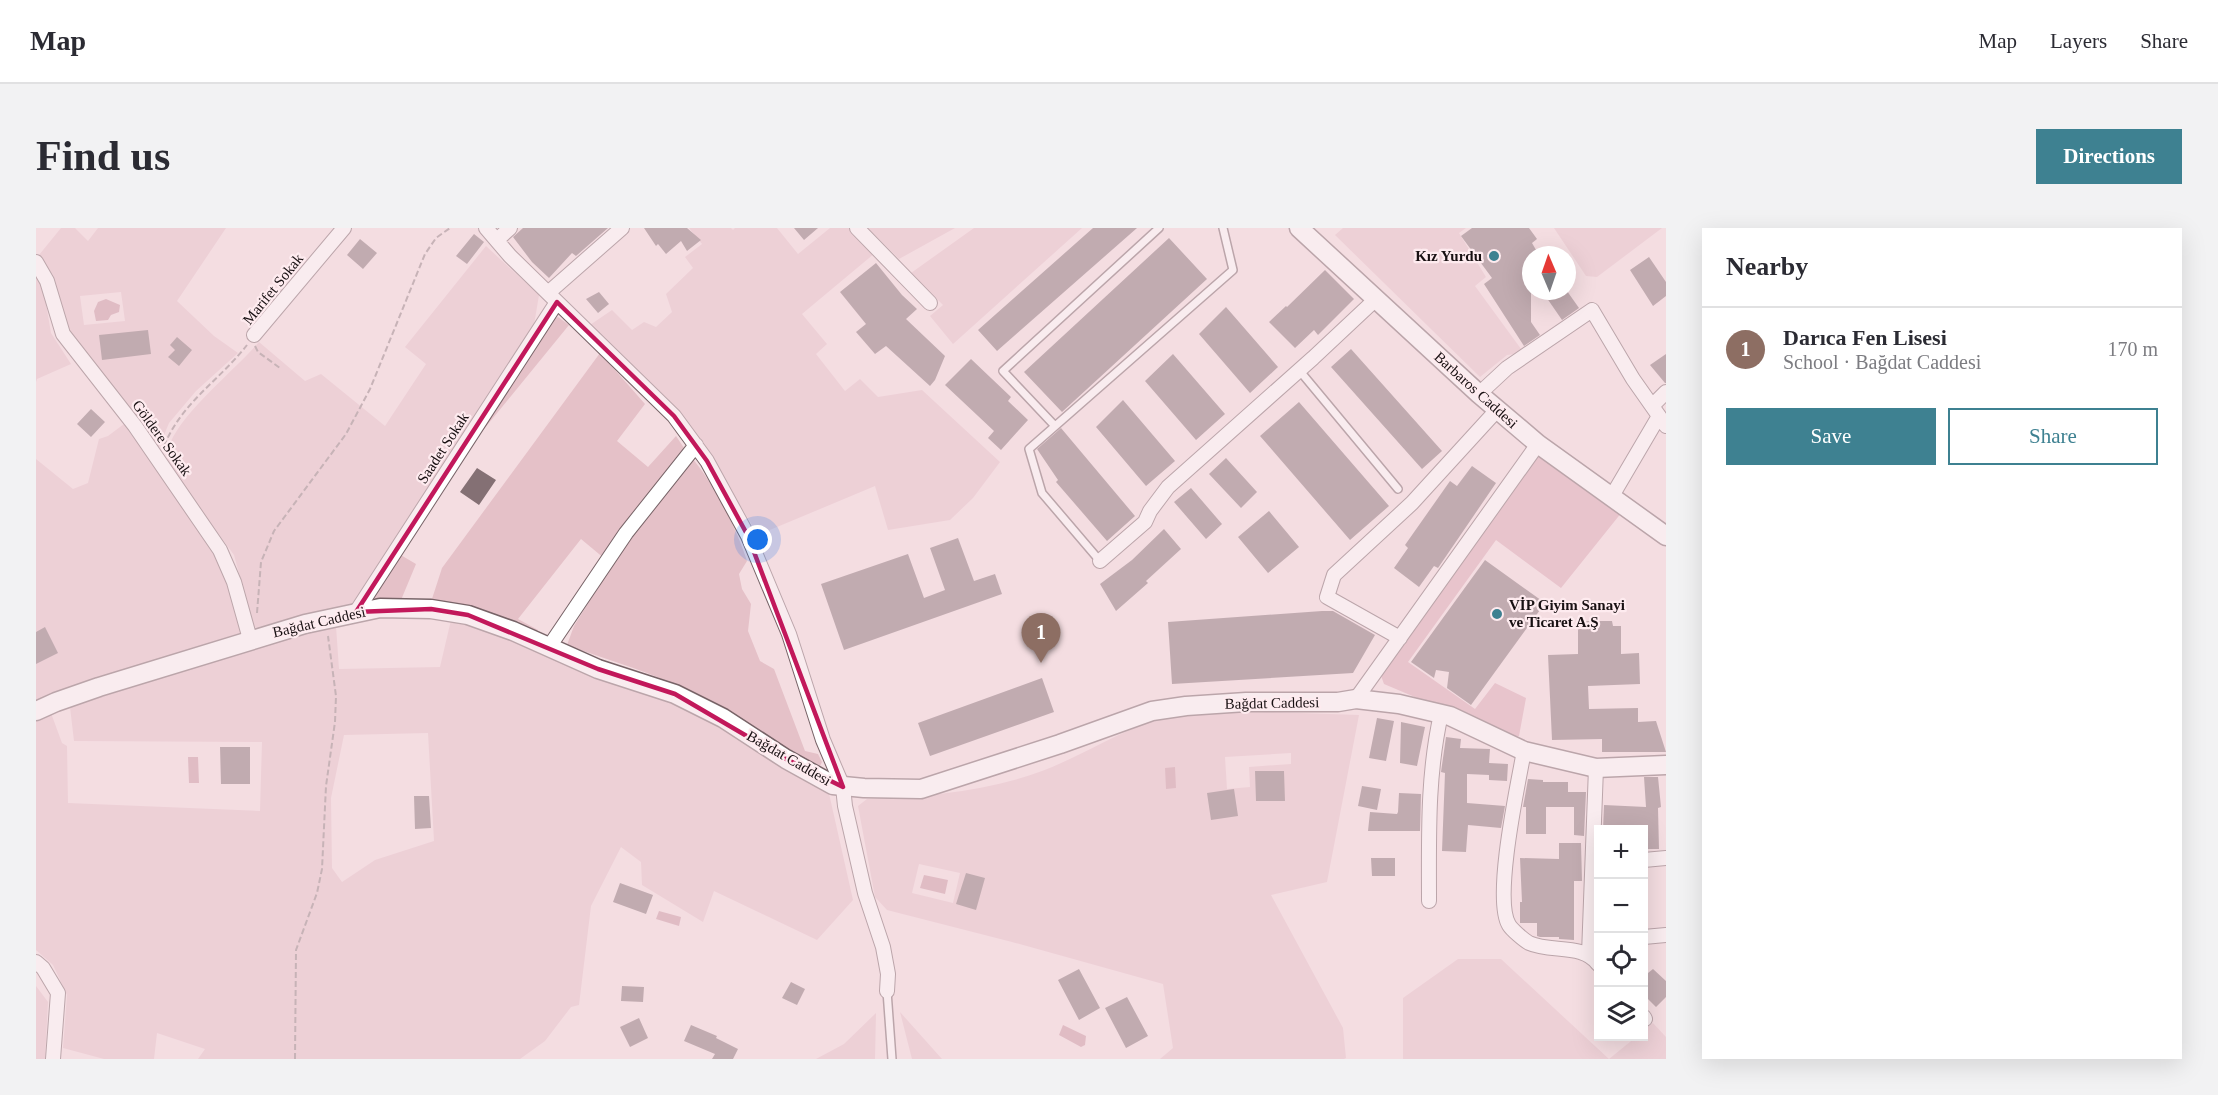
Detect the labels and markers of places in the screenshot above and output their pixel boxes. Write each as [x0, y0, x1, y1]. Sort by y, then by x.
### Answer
place label: Kız Yurdu [1415, 248, 1482, 264]
marker: Kız Yurdu [1487, 249, 1501, 263]
place label: VİP Giyim Sanayi ve Ticaret A.Ş [1509, 597, 1625, 630]
marker: VİP Giyim Sanayi ve Ticaret A.Ş [1490, 607, 1504, 621]
pin: 1 [1022, 614, 1060, 663]

